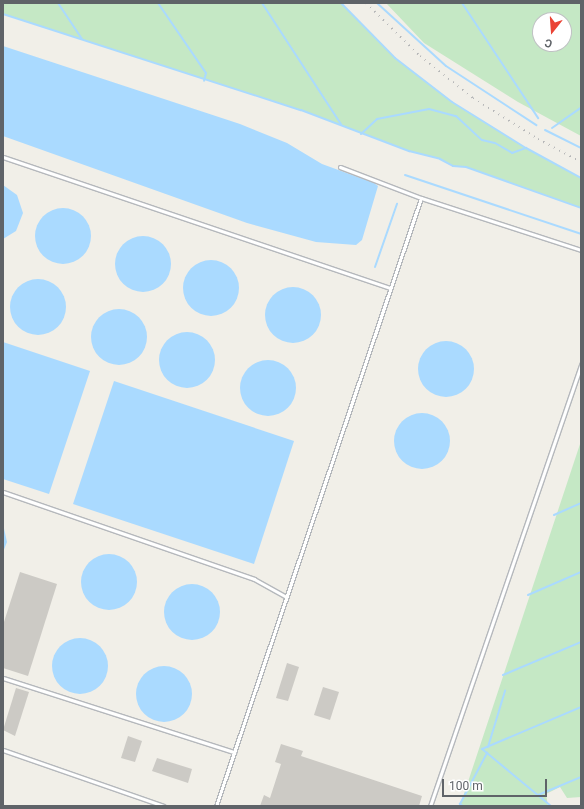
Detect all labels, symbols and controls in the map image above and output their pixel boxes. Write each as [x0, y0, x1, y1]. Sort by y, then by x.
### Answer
north arrow [532, 12, 572, 52]
text: С [543, 36, 554, 50]
scale bar [444, 771, 549, 797]
text: 100 m [449, 779, 483, 793]

